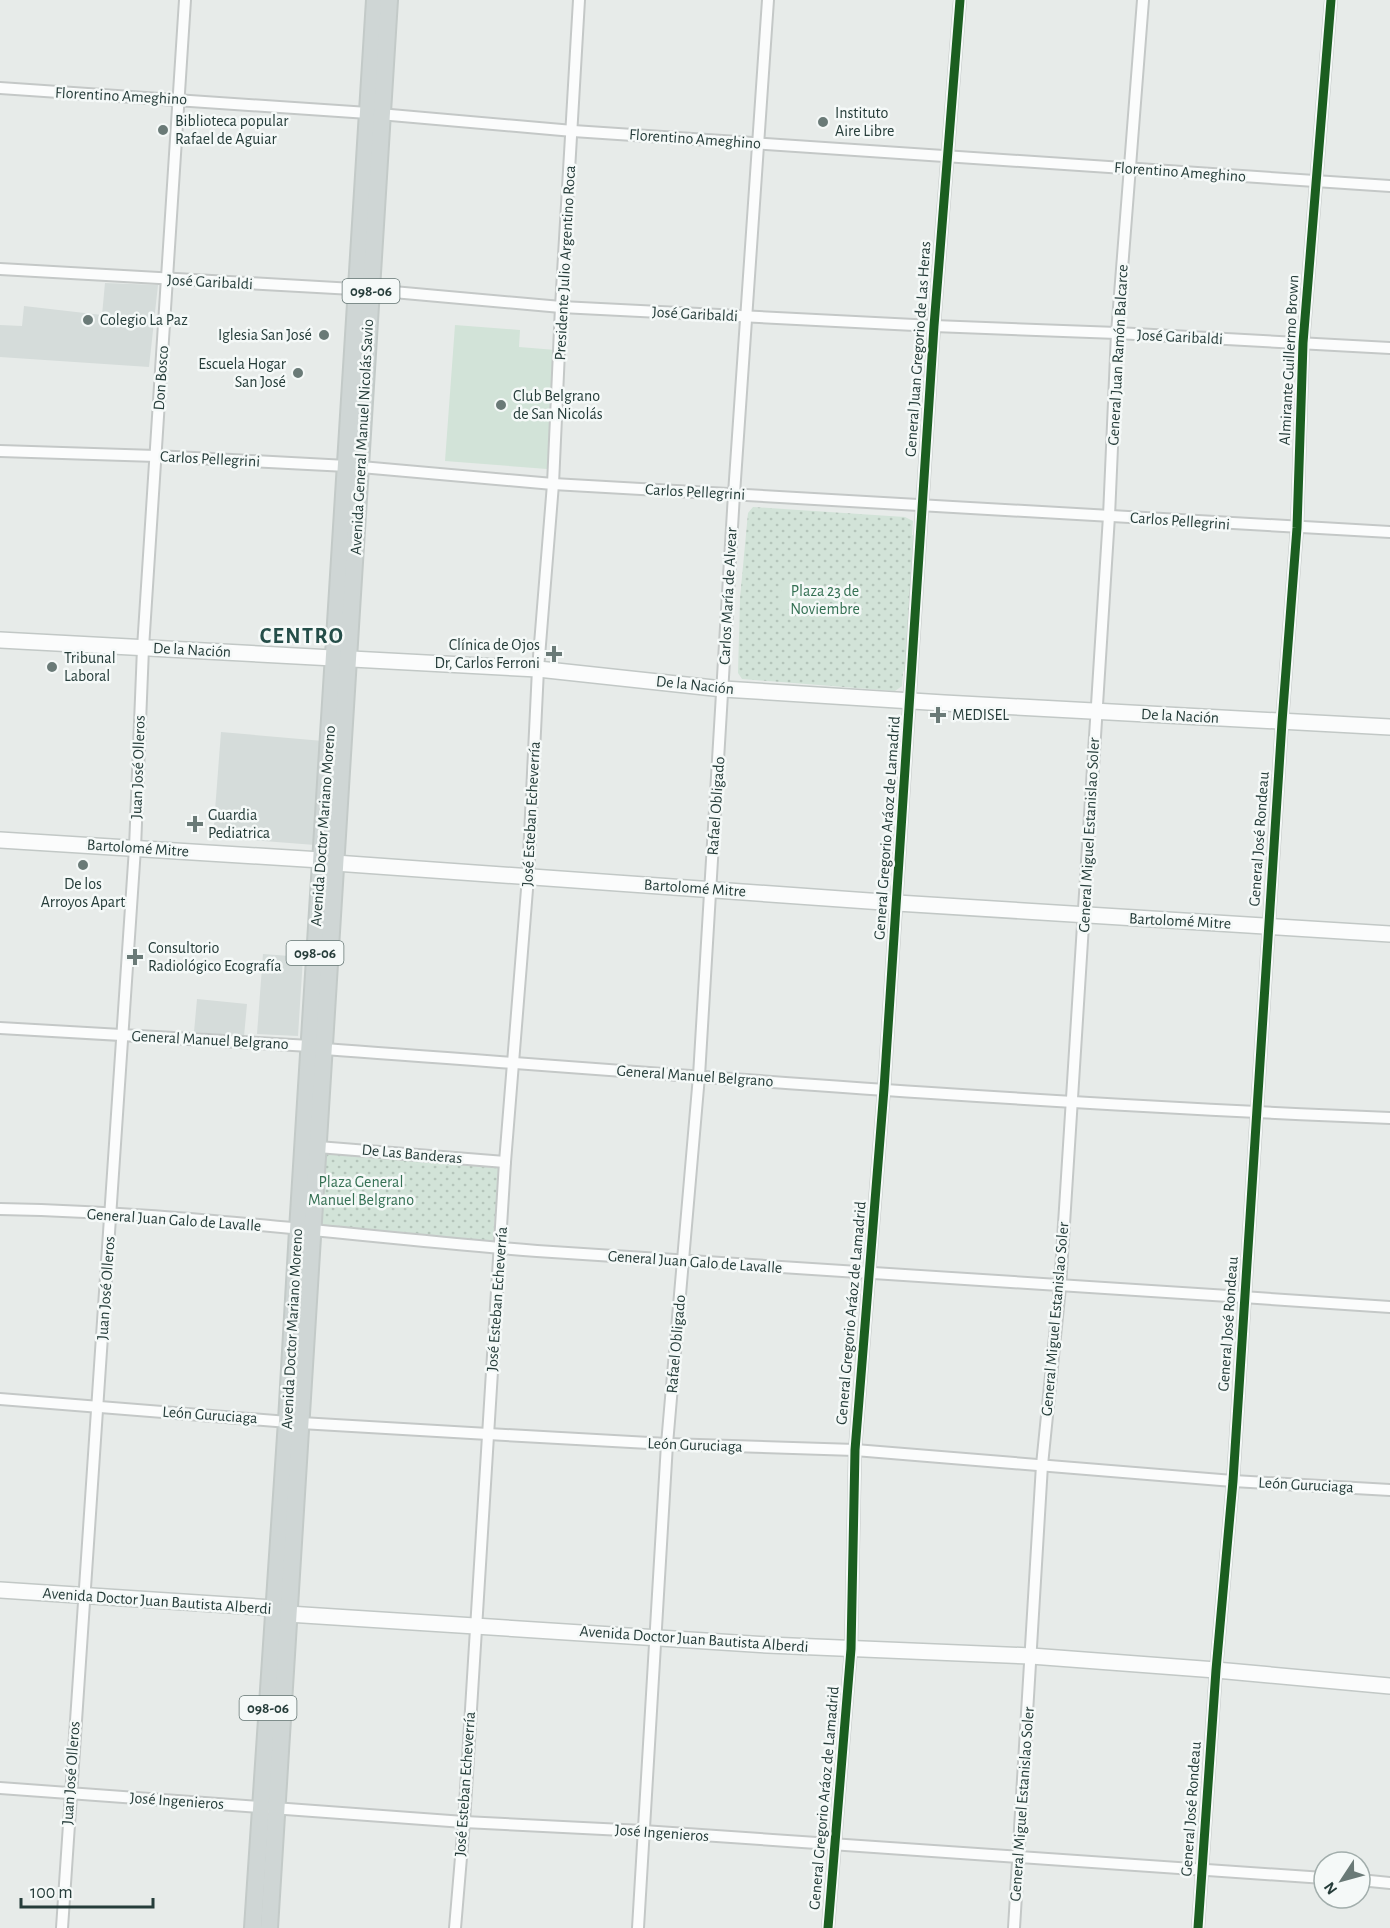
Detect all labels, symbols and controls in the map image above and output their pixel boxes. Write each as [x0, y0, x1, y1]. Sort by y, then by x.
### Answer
street label: Florentino Ameghino [55, 85, 188, 107]
place label: Instituto Aire Libre [835, 105, 894, 139]
place label: Biblioteca popular Rafael de Aguiar [175, 113, 289, 147]
marker: Instituto Aire Libre [816, 115, 830, 129]
marker: Biblioteca popular Rafael de Aguiar [156, 123, 170, 137]
street label: Florentino Ameghino [628, 126, 762, 152]
street label: Florentino Ameghino [1113, 159, 1247, 185]
street label: Presidente Julio Argentino Roca [552, 165, 578, 361]
street label: General Juan Gregorio de Las Heras [902, 240, 934, 457]
street label: General Juan Ramón Balcarce [1105, 264, 1131, 446]
street label: José Garibaldi [167, 272, 253, 292]
street label: Almirante Guillermo Brown [1277, 274, 1301, 446]
road number: 098-06 [342, 279, 400, 303]
street label: José Garibaldi [652, 304, 738, 324]
place label: Colegio La Paz [100, 312, 188, 328]
marker: Colegio La Paz [81, 313, 95, 327]
street label: Avenida General Manuel Nicolás Savio [348, 318, 376, 555]
place label: Iglesia San José [218, 327, 312, 343]
street label: José Garibaldi [1137, 327, 1223, 347]
marker: Iglesia San José [317, 328, 331, 342]
street label: Don Bosco [151, 345, 171, 411]
place label: Escuela Hogar San José [198, 356, 287, 390]
marker: Escuela Hogar San José [291, 366, 305, 380]
place label: Club Belgrano de San Nicolás [513, 388, 603, 422]
marker: Club Belgrano de San Nicolás [494, 398, 508, 412]
street label: Carlos Pellegrini [160, 448, 260, 470]
street label: Carlos Pellegrini [645, 481, 745, 503]
street label: Carlos Pellegrini [1129, 510, 1231, 532]
street label: Carlos María de Alvear [716, 526, 740, 665]
park label: Plaza 23 de Noviembre [790, 583, 860, 617]
district label: CENTRO [260, 625, 344, 647]
place label: Clínica de Ojos Dr, Carlos Ferroni [435, 637, 540, 671]
street label: De la Nación [152, 640, 232, 660]
marker: Clínica de Ojos Dr, Carlos Ferroni [545, 645, 563, 663]
place label: Tribunal Laboral [64, 650, 116, 684]
marker: Tribunal Laboral [45, 660, 59, 674]
street label: De la Nación [655, 673, 735, 697]
marker: MEDISEL [929, 706, 947, 724]
street label: De la Nación [1140, 706, 1220, 726]
place label: MEDISEL [952, 707, 1009, 723]
street label: Juan José Olleros [128, 715, 148, 819]
street label: General Gregorio Aráoz de Lamadrid [871, 716, 903, 940]
street label: Avenida Doctor Mariano Moreno [308, 725, 338, 927]
street label: General Miguel Estanislao Soler [1076, 736, 1102, 933]
street label: José Esteban Echeverría [519, 741, 543, 887]
street label: Rafael Obligado [705, 756, 727, 856]
street label: General José Rondeau [1246, 771, 1272, 907]
place label: Guardia Pediatrica [208, 807, 270, 841]
marker: Guardia Pediatrica [186, 815, 204, 833]
street label: Bartolomé Mitre [86, 836, 190, 860]
marker: De los Arroyos Apart [76, 858, 90, 872]
place label: De los Arroyos Apart [41, 876, 125, 911]
street label: Bartolomé Mitre [643, 876, 747, 900]
street label: Bartolomé Mitre [1128, 910, 1232, 932]
place label: Consultorio Radiológico Ecografía [148, 940, 282, 974]
road number: 098-06 [286, 941, 344, 965]
marker: Consultorio Radiológico Ecografía [126, 948, 144, 966]
street label: General Manuel Belgrano [131, 1028, 289, 1052]
street label: General Manuel Belgrano [616, 1063, 774, 1089]
street label: De Las Banderas [361, 1142, 463, 1166]
park label: Plaza General Manuel Belgrano [308, 1174, 414, 1208]
street label: General Gregorio Aráoz de Lamadrid [833, 1201, 869, 1425]
street label: General Juan Galo de Lavalle [86, 1206, 262, 1234]
street label: General Miguel Estanislao Soler [1039, 1220, 1072, 1417]
street label: José Esteban Echeverría [484, 1226, 510, 1372]
street label: Avenida Doctor Mariano Moreno [279, 1228, 305, 1430]
street label: Juan José Olleros [94, 1236, 118, 1340]
street label: General Juan Galo de Lavalle [607, 1248, 783, 1276]
street label: General José Rondeau [1215, 1256, 1241, 1392]
street label: Rafael Obligado [664, 1294, 688, 1394]
street label: León Guruciaga [162, 1404, 258, 1426]
street label: León Guruciaga [647, 1435, 743, 1455]
street label: León Guruciaga [1258, 1475, 1354, 1495]
street label: Avenida Doctor Juan Bautista Alberdi [42, 1585, 272, 1617]
street label: Avenida Doctor Juan Bautista Alberdi [579, 1623, 809, 1655]
street label: General Gregorio Aráoz de Lamadrid [806, 1686, 842, 1910]
road number: 098-06 [240, 1696, 296, 1720]
street label: General Miguel Estanislao Soler [1007, 1705, 1037, 1902]
street label: José Esteban Echeverría [452, 1711, 478, 1857]
street label: Juan José Olleros [59, 1721, 83, 1825]
street label: General José Rondeau [1178, 1741, 1204, 1877]
street label: José Ingenieros [129, 1790, 225, 1812]
street label: José Ingenieros [614, 1822, 710, 1844]
north arrow [1312, 1850, 1372, 1910]
scale bar [21, 1871, 153, 1909]
text: N [1321, 1879, 1340, 1897]
text: 100 m [30, 1884, 73, 1902]

